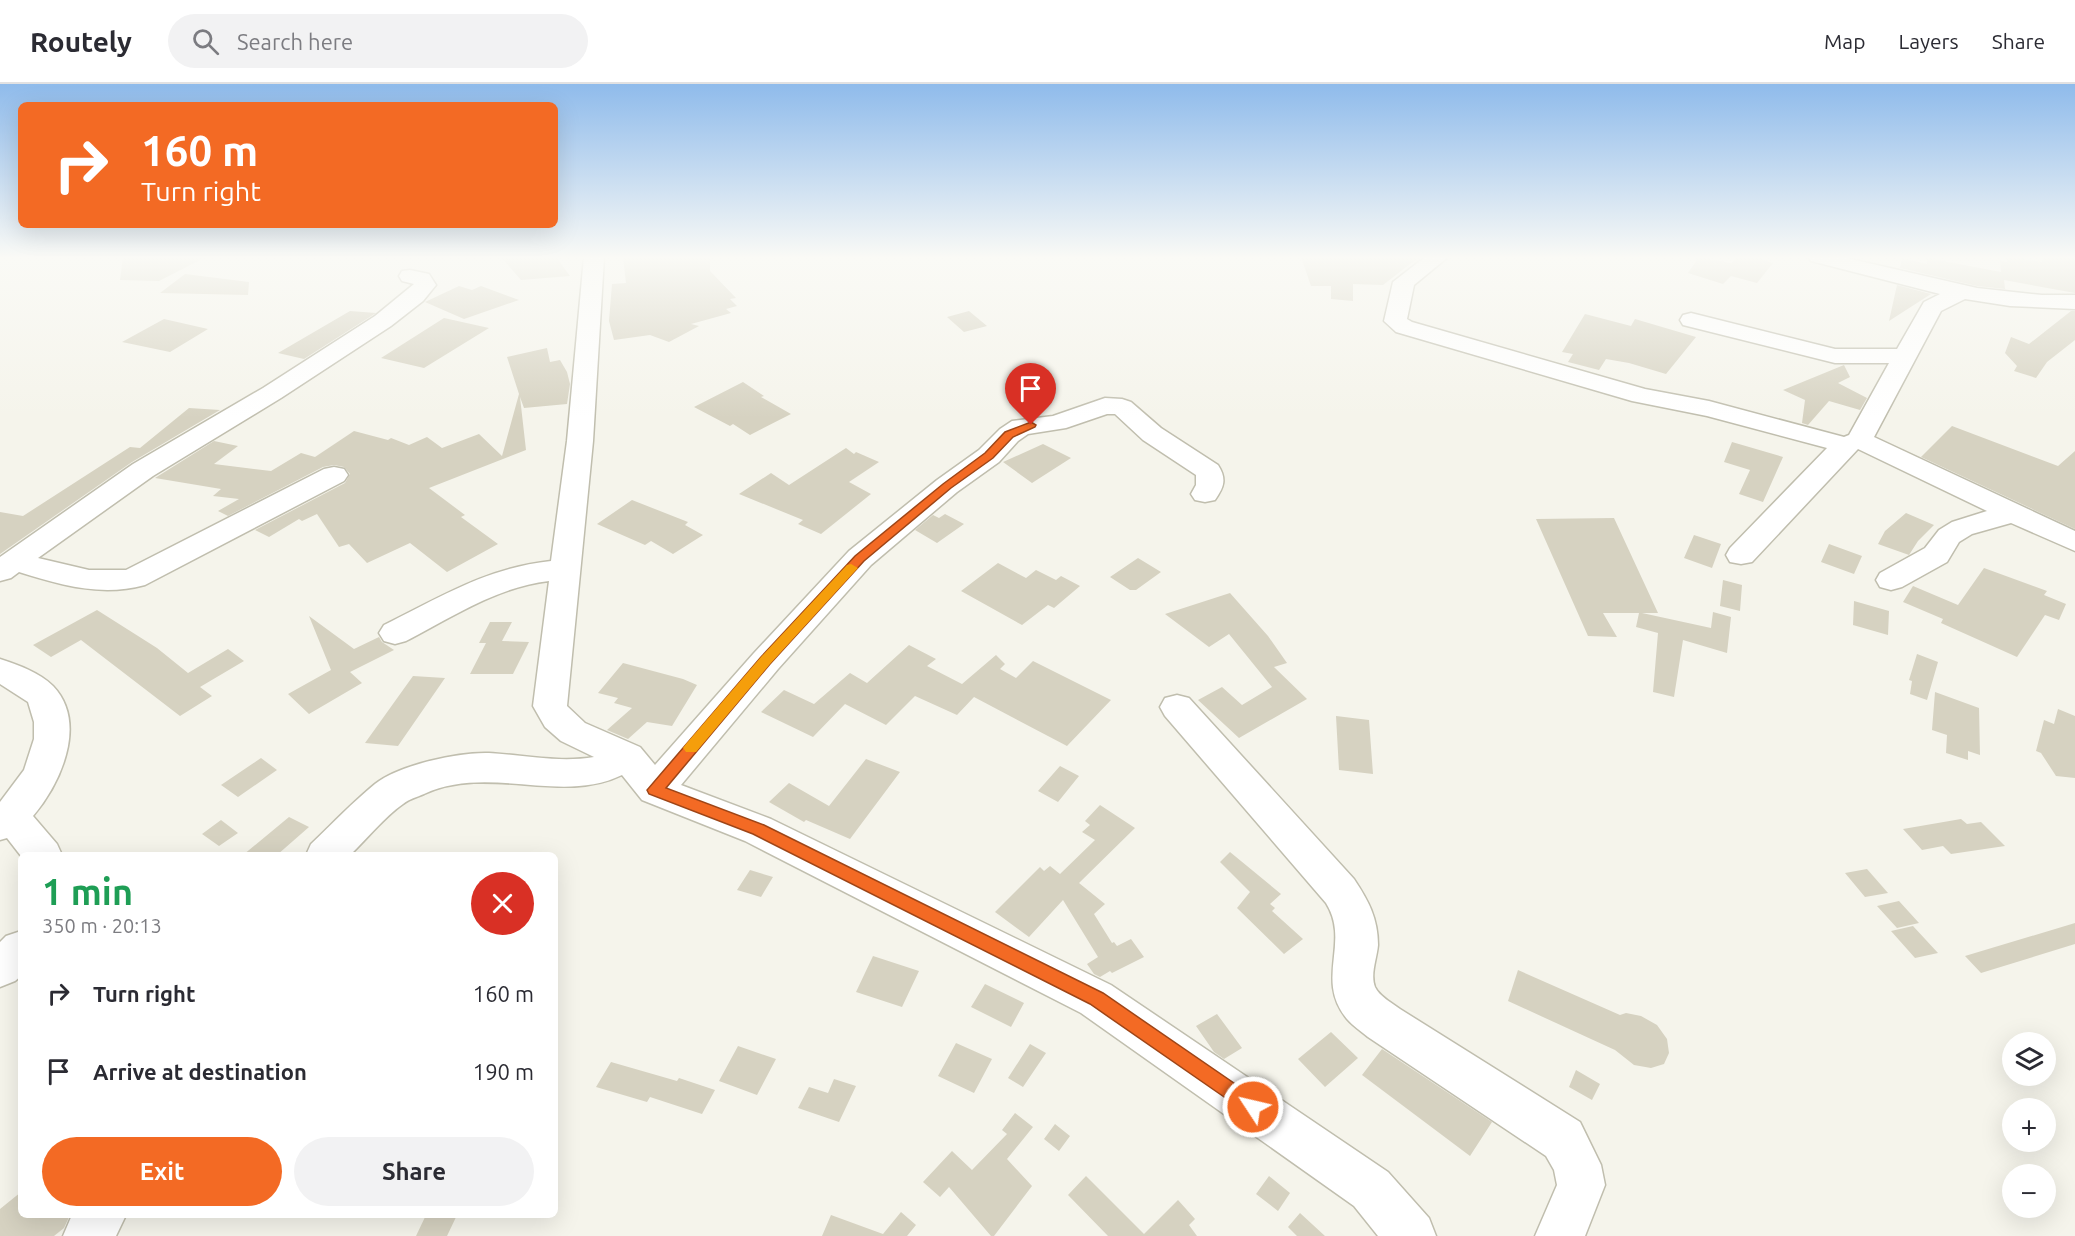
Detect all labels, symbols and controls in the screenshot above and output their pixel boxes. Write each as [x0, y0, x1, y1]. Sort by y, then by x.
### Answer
search box [168, 14, 588, 68]
icon: search [189, 25, 222, 58]
text: Routely [30, 26, 132, 57]
text: Search here [237, 29, 353, 54]
text: Map [1824, 29, 1865, 53]
text: Layers [1898, 29, 1959, 53]
text: Share [1992, 29, 2045, 53]
icon: right [42, 126, 120, 204]
text: 160 m [141, 127, 258, 174]
text: Turn right [141, 176, 261, 206]
pin [1005, 363, 1056, 425]
icon: arrive [1014, 372, 1047, 405]
text: 1 min [42, 871, 133, 912]
button: close [471, 872, 534, 935]
text: 350 m · 20:13 [42, 914, 162, 937]
icon: right [42, 977, 75, 1010]
text: Turn right [93, 981, 195, 1006]
text: 160 m [473, 981, 534, 1006]
map controls [2002, 1032, 2056, 1218]
button: layers [2002, 1032, 2056, 1086]
icon: arrive [42, 1055, 75, 1088]
text: Arrive at destination [93, 1059, 307, 1084]
text: 190 m [473, 1059, 534, 1084]
position arrow [1221, 1075, 1285, 1139]
button: + [2002, 1098, 2056, 1152]
button: Exit [42, 1137, 282, 1206]
button: Share [294, 1137, 534, 1206]
button: − [2002, 1164, 2056, 1218]

